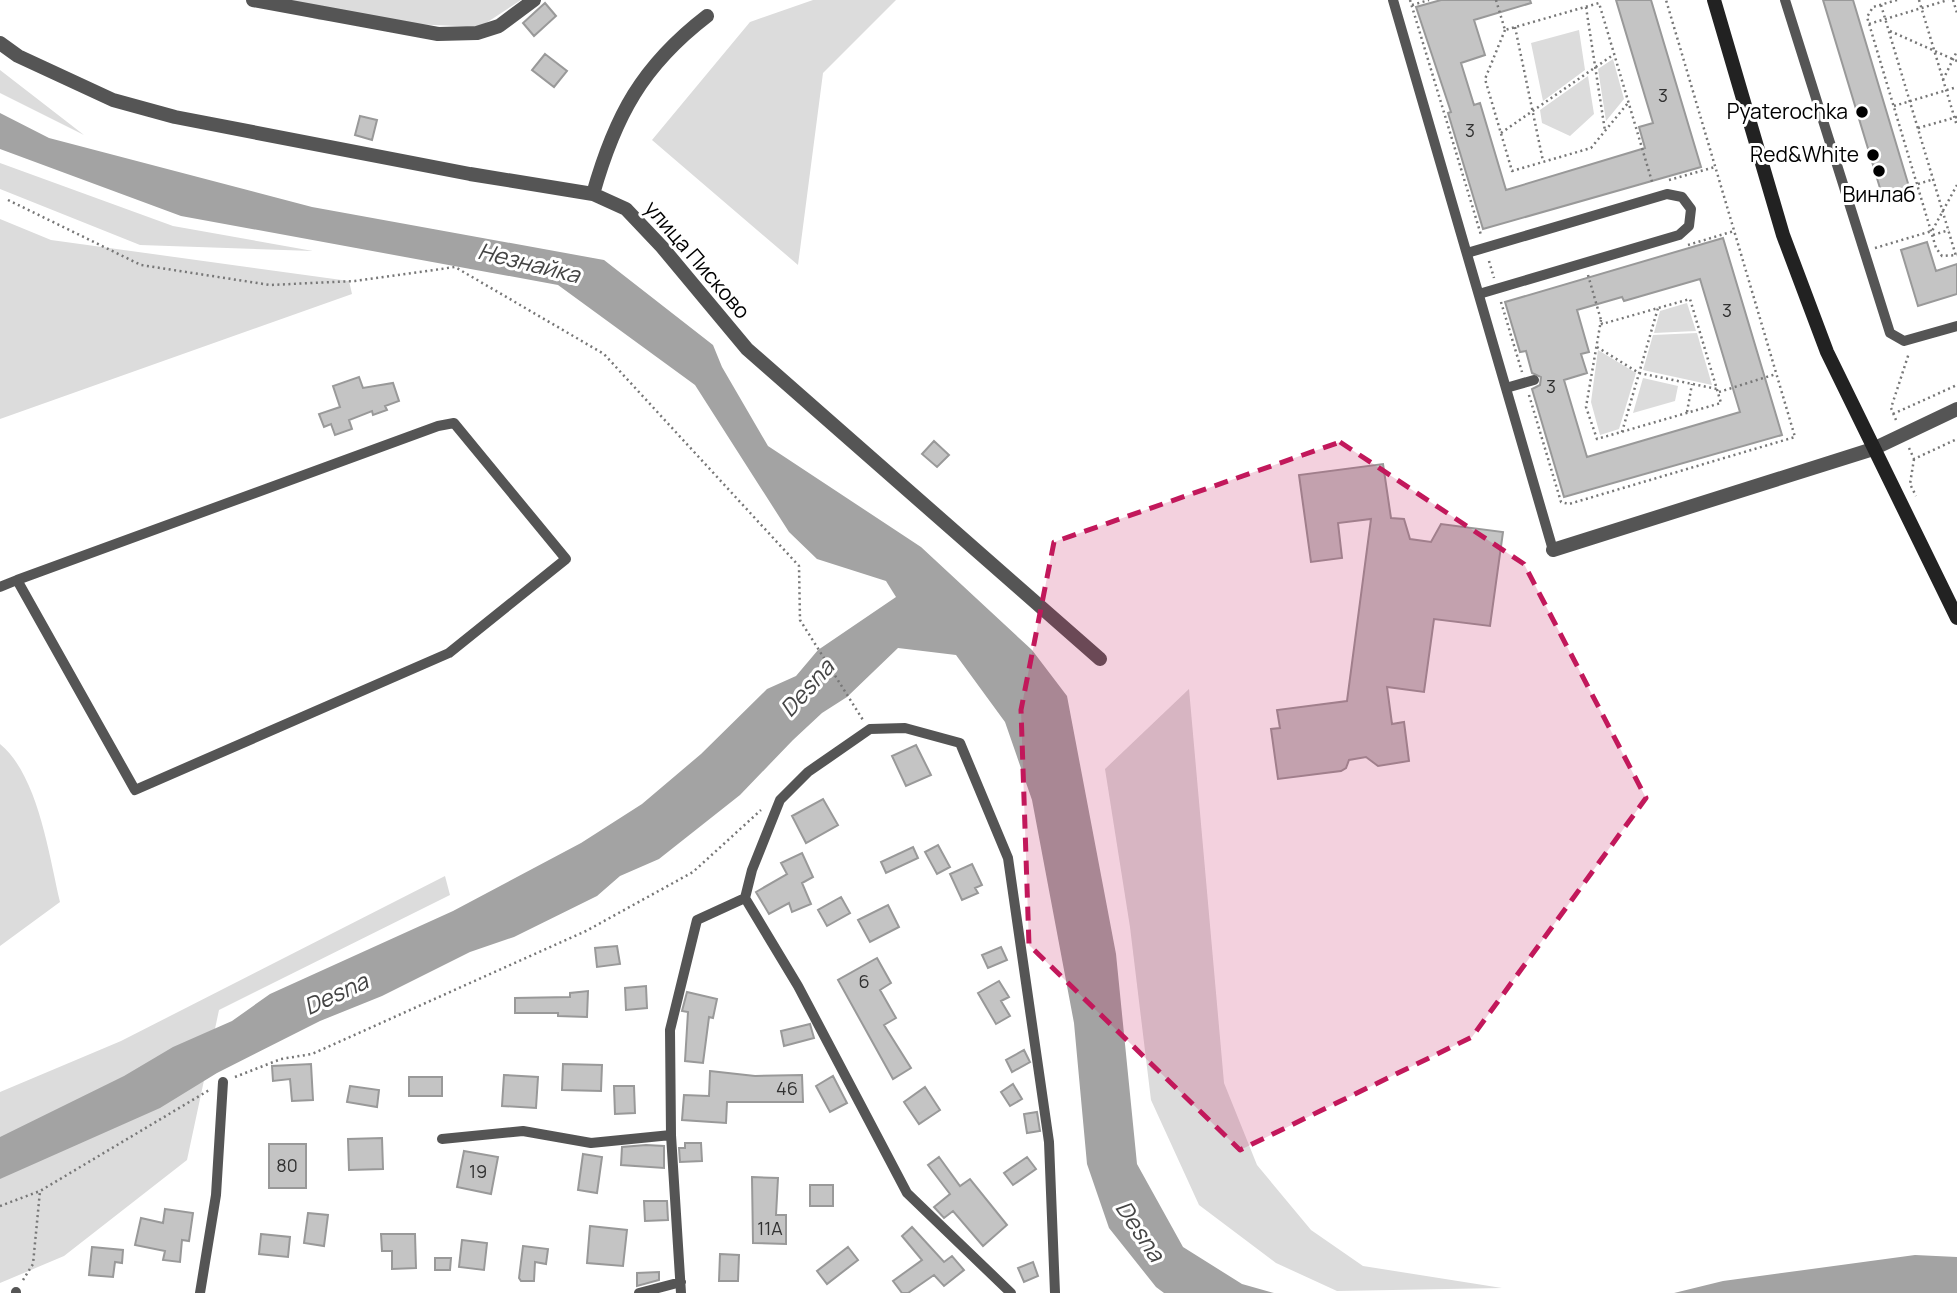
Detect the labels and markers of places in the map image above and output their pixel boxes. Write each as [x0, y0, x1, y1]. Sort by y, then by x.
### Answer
place label: Pyaterochka [1727, 97, 1848, 125]
marker: Pyaterochka [1854, 104, 1870, 120]
place label: Red&White [1750, 140, 1859, 168]
marker: Red&White [1865, 147, 1881, 163]
marker: Винлаб [1871, 163, 1887, 179]
place label: Винлаб [1842, 180, 1916, 208]

